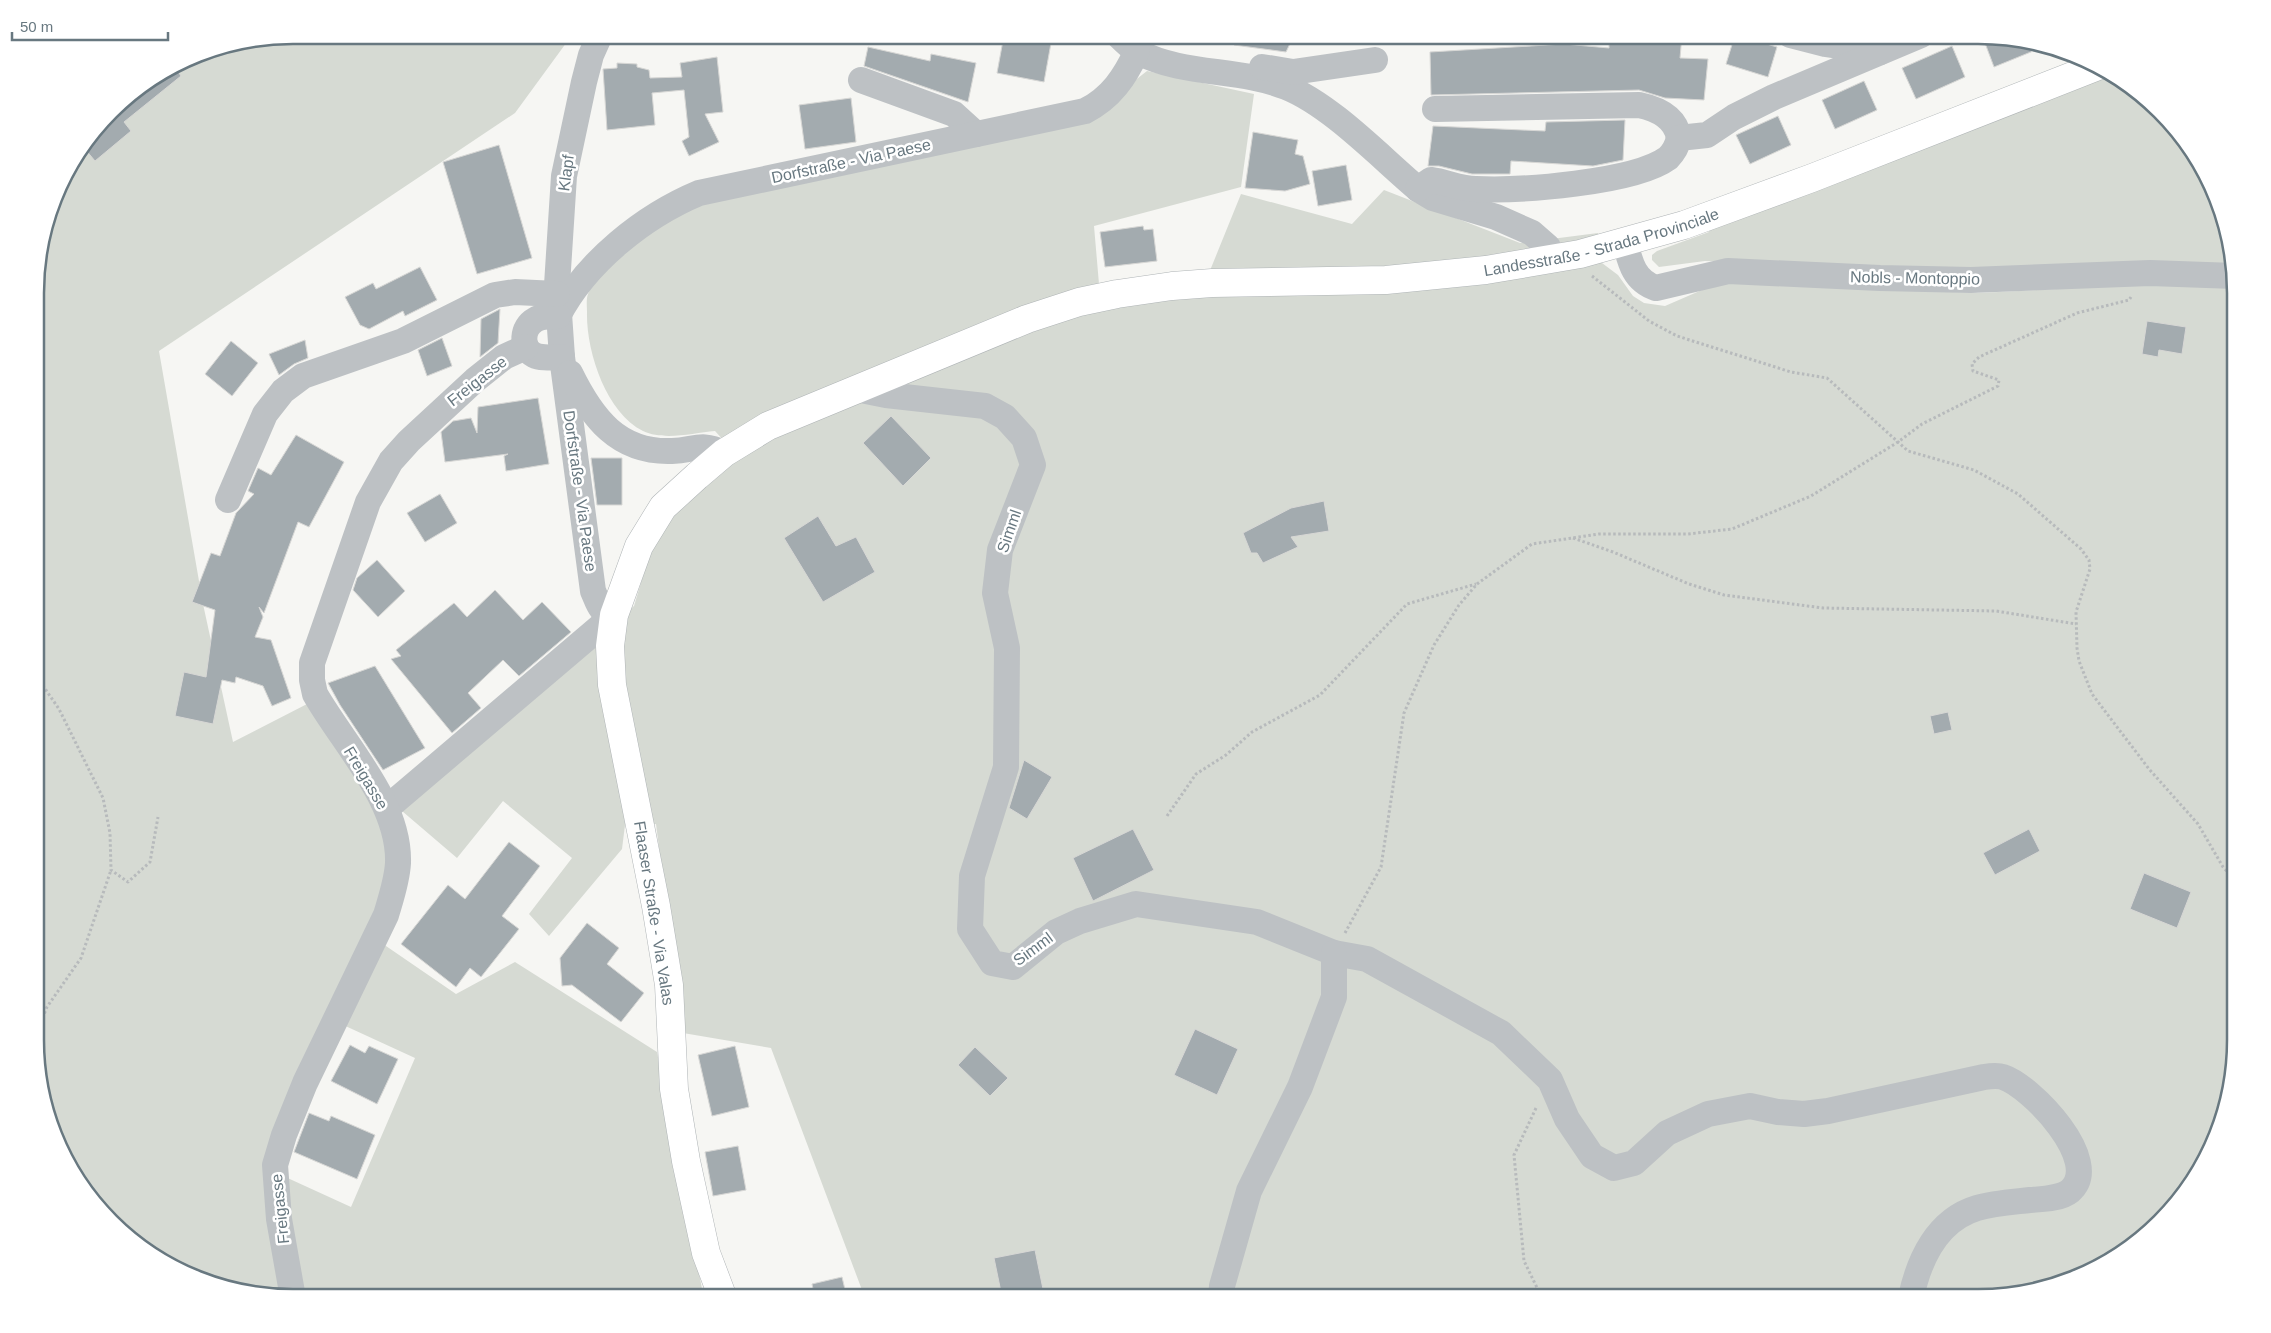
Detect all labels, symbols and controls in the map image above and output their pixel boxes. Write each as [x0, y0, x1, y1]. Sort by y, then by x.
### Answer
scale bar [12, 10, 169, 42]
text: 50 m [20, 18, 53, 35]
street label: Dorfstraße - Via Paese [770, 136, 932, 186]
street label: Klapf [555, 153, 577, 192]
street label: Landesstraße - Strada Provinciale [1482, 204, 1721, 279]
street label: Nobls - Montoppio [1850, 268, 1980, 288]
street label: Freigasse [444, 353, 510, 409]
street label: Dorfstraße - Via Paese [560, 409, 600, 573]
street label: Simml [994, 507, 1024, 555]
street label: Freigasse [341, 744, 391, 813]
street label: Flaaser Straße - Via Valas [631, 820, 677, 1006]
street label: Simml [1010, 929, 1056, 969]
street label: Freigasse [268, 1173, 292, 1245]

